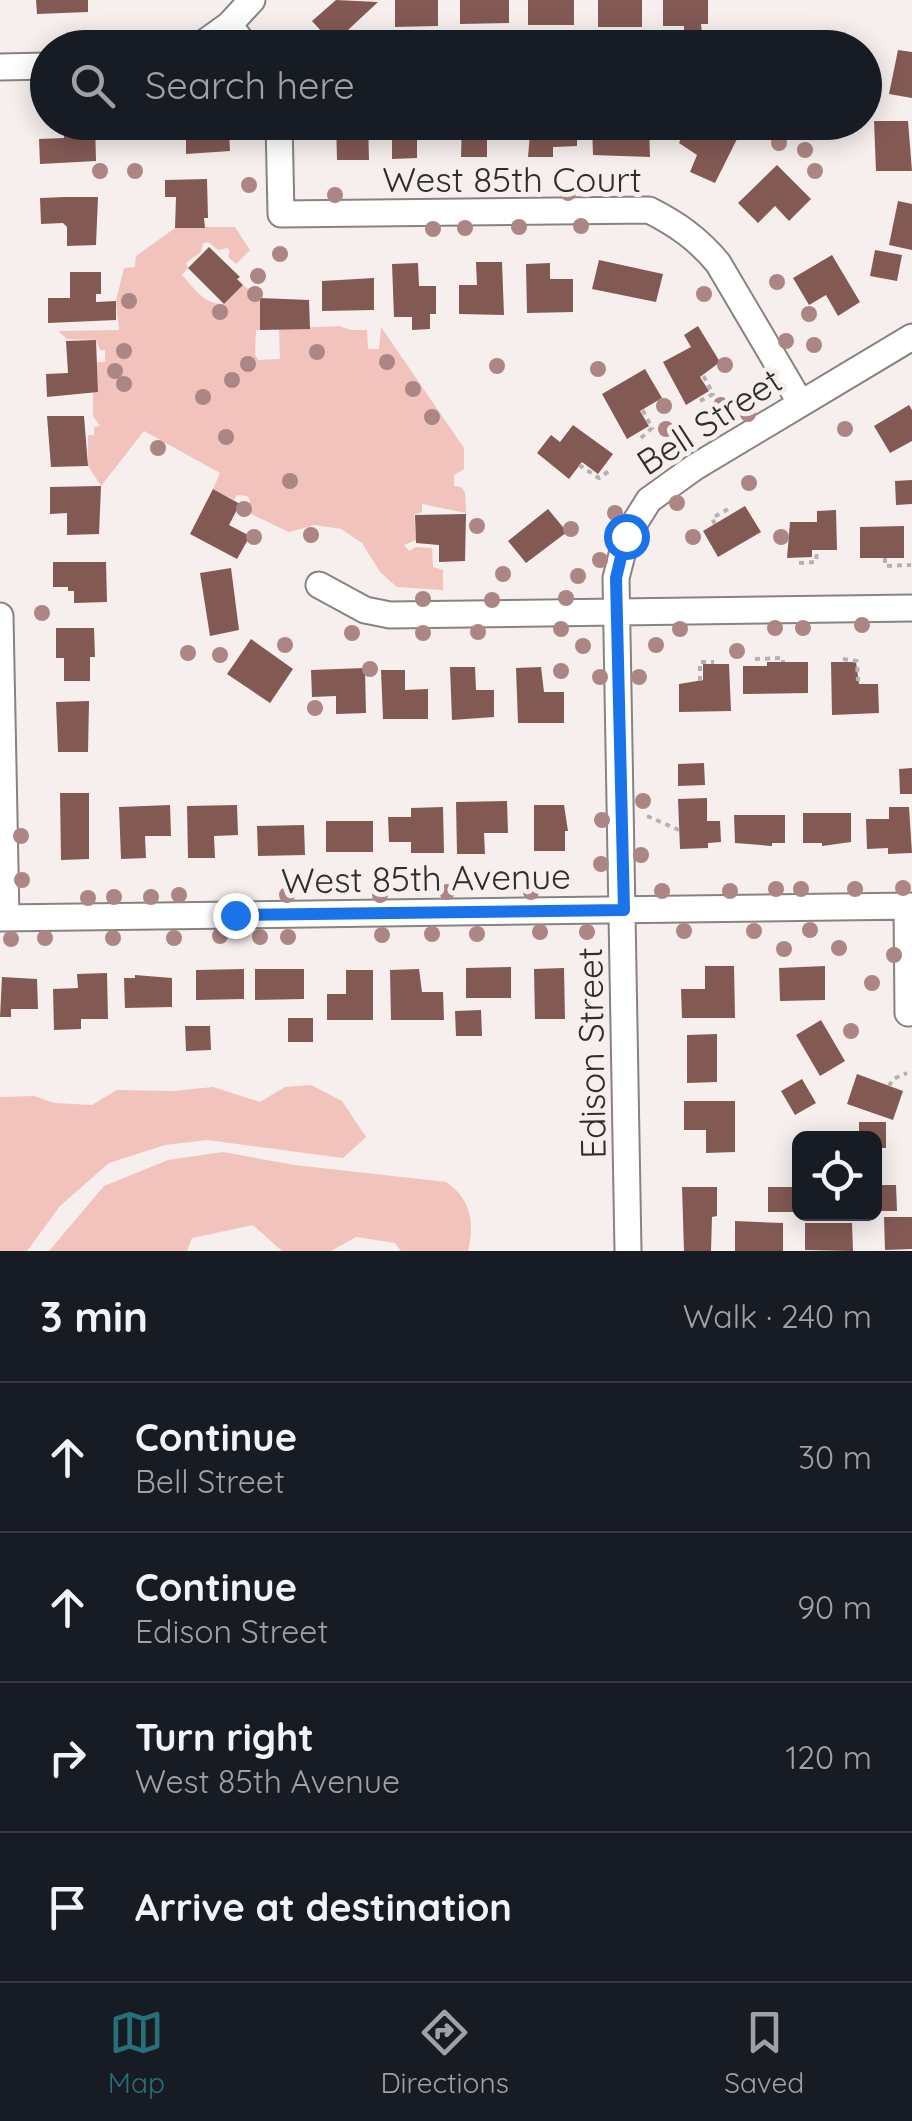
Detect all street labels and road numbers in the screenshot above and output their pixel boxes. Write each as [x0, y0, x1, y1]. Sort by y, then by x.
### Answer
street label: West 85th Court [382, 157, 642, 201]
street label: Bell Street [628, 358, 790, 484]
street label: West 85th Avenue [281, 853, 571, 903]
street label: Edison Street [567, 947, 615, 1159]

